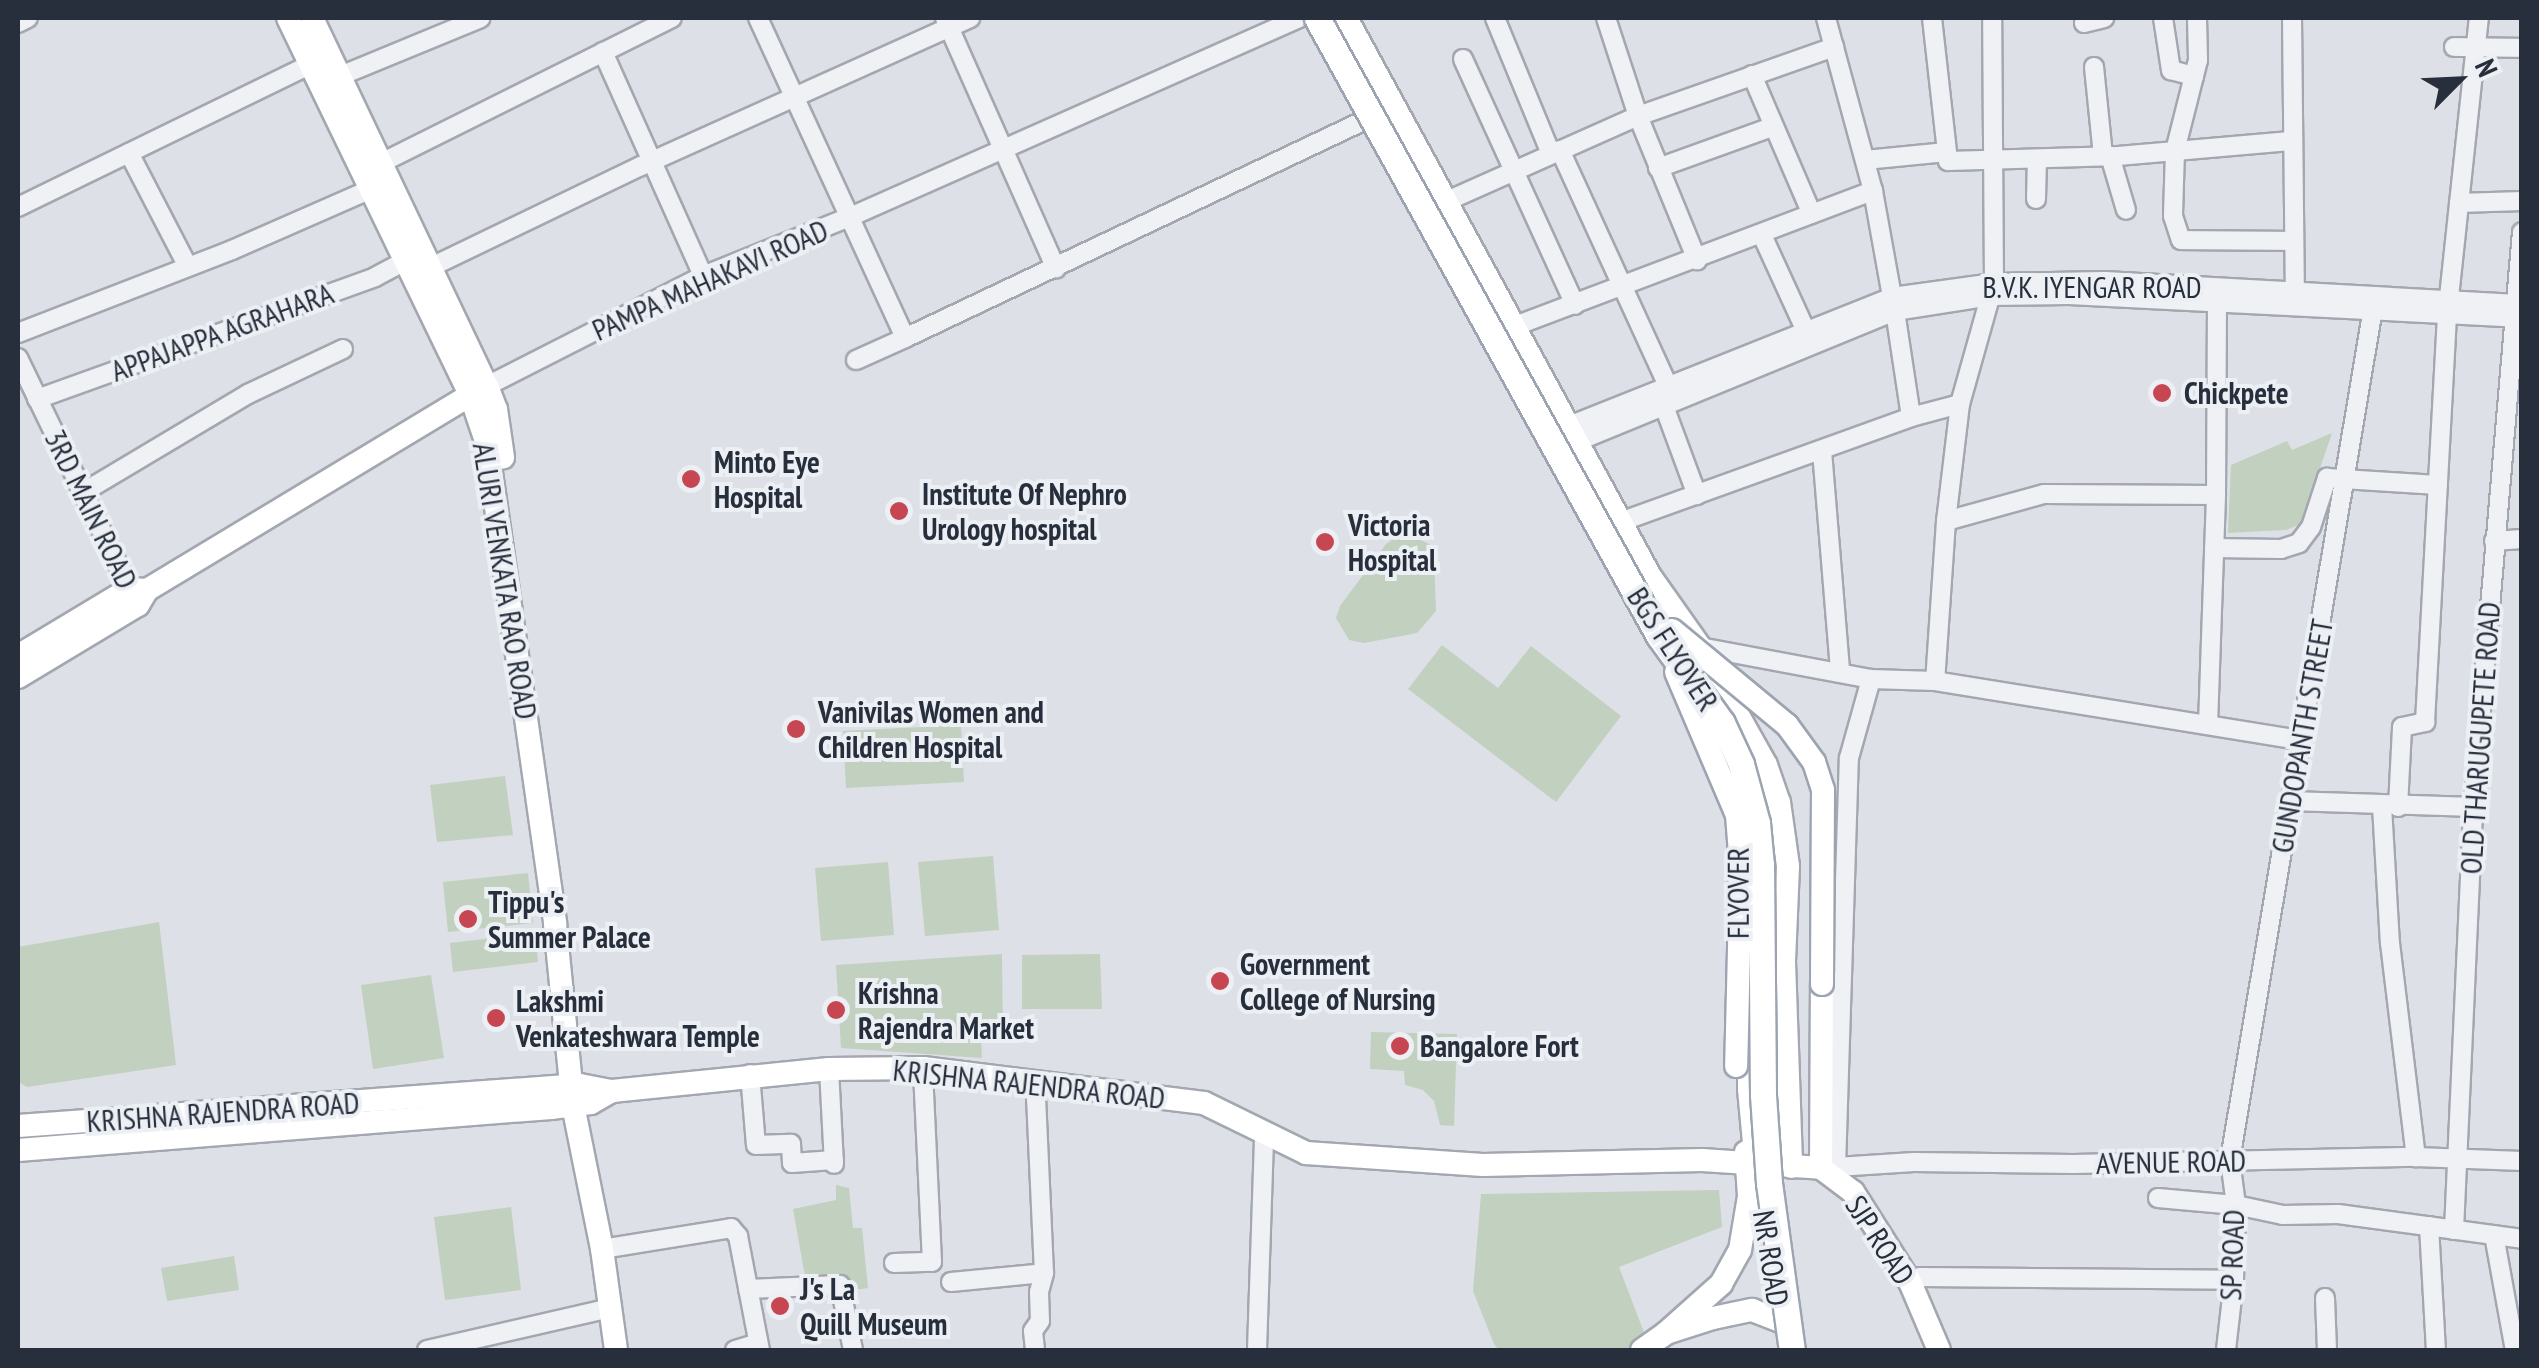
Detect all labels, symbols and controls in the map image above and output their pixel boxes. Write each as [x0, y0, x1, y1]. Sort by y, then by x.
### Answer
north arrow [2409, 30, 2509, 130]
text: N [2467, 53, 2507, 82]
street label: PAMPA MAHAKAVI ROAD [586, 212, 834, 348]
street label: B.V.K. IYENGAR ROAD [1981, 269, 2203, 305]
street label: APPAJAPPA AGRAHARA [105, 275, 339, 389]
place label: Chickpete [2184, 375, 2289, 411]
marker: Chickpete [2149, 380, 2175, 406]
street label: 3RD MAIN ROAD [37, 424, 145, 594]
street label: ALURI VENKATA RAO ROAD [465, 439, 545, 723]
place label: Minto Eye Hospital [714, 444, 820, 514]
marker: Minto Eye Hospital [678, 466, 704, 492]
place label: Institute Of Nephro Urology hospital [922, 476, 1127, 546]
marker: Institute Of Nephro Urology hospital [886, 498, 912, 524]
place label: Victoria Hospital [1348, 507, 1436, 578]
marker: Victoria Hospital [1312, 529, 1338, 555]
street label: BGS FLYOVER [1620, 581, 1726, 717]
street label: OLD THARUGUPETE ROAD [2453, 600, 2507, 876]
street label: GUNDOPANTH STREET [2264, 616, 2340, 856]
place label: Vanivilas Women and Children Hospital [818, 694, 1044, 764]
marker: Vanivilas Women and Children Hospital [783, 716, 809, 742]
street label: FLYOVER [1720, 847, 1756, 939]
place label: Tippu's Summer Palace [488, 884, 651, 954]
marker: Tippu's Summer Palace [457, 908, 479, 930]
place label: Government College of Nursing [1240, 946, 1435, 1016]
marker: Government College of Nursing [1209, 970, 1231, 992]
place label: Krishna Rajendra Market [858, 975, 1034, 1046]
place label: Lakshmi Venkateshwara Temple [516, 983, 761, 1054]
marker: Krishna Rajendra Market [823, 997, 849, 1023]
marker: Lakshmi Venkateshwara Temple [485, 1007, 507, 1029]
place label: Bangalore Fort [1420, 1028, 1579, 1064]
marker: Bangalore Fort [1389, 1035, 1411, 1057]
street label: KRISHNA RAJENDRA ROAD [890, 1052, 1168, 1116]
street label: KRISHNA RAJENDRA ROAD [84, 1084, 362, 1140]
street label: AVENUE ROAD [2096, 1143, 2246, 1181]
street label: SJP ROAD [1838, 1189, 1922, 1291]
street label: NR ROAD [1746, 1208, 1796, 1308]
street label: SP ROAD [2212, 1208, 2252, 1302]
place label: J's La Quill Museum [800, 1271, 947, 1342]
marker: J's La Quill Museum [769, 1295, 791, 1317]

